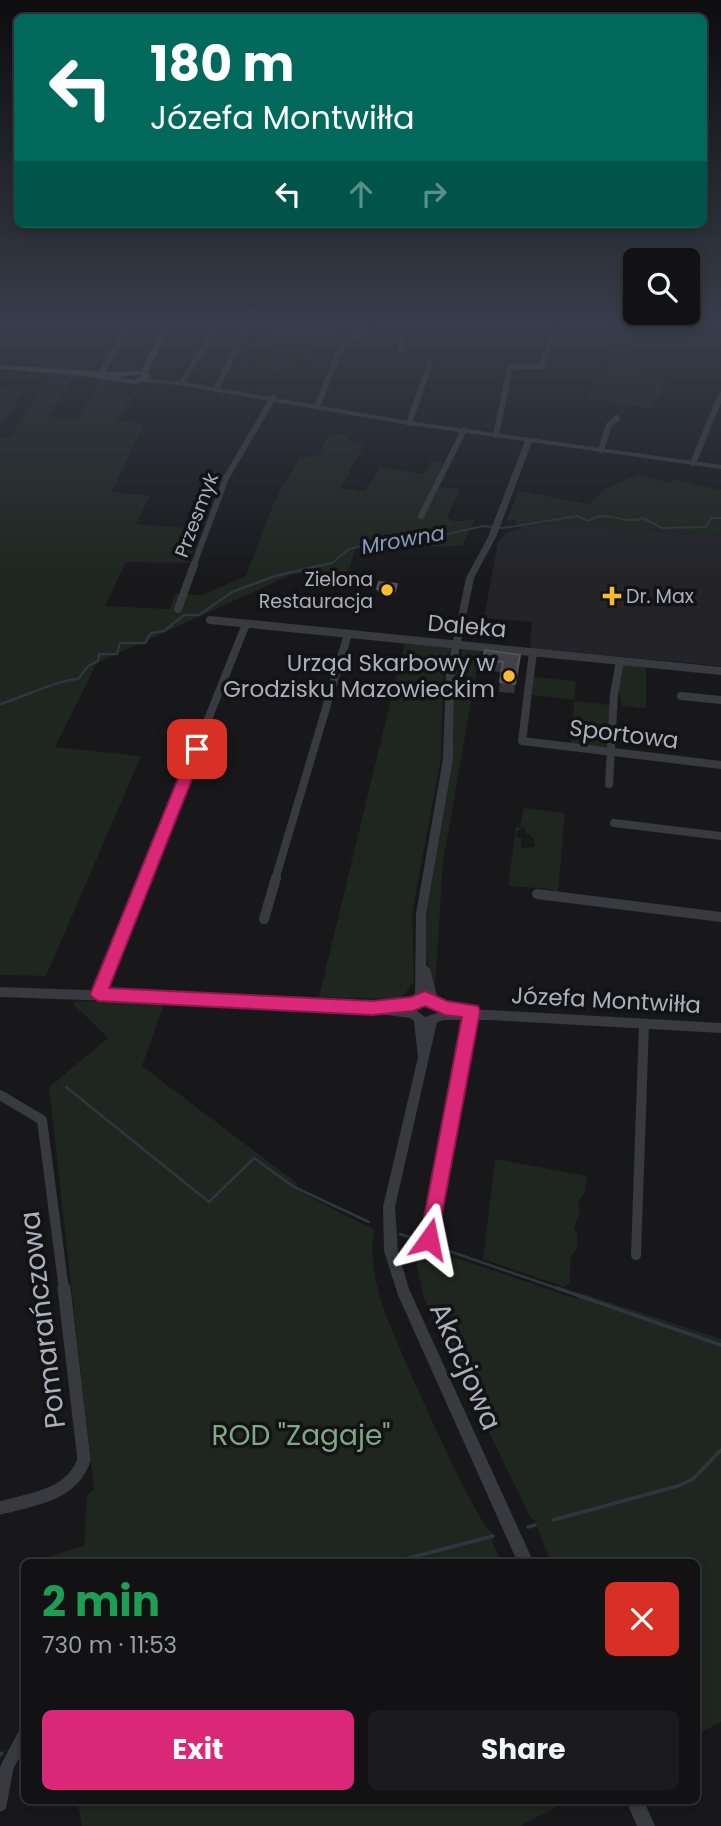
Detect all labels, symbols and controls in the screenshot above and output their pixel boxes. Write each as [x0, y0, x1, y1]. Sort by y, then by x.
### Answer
text: 180 m [150, 30, 294, 98]
icon: left [35, 42, 126, 133]
text: Józefa Montwiłła [150, 95, 415, 140]
icon: left [269, 175, 307, 213]
icon: ahead [342, 175, 380, 213]
icon: right [415, 175, 453, 213]
map controls [623, 248, 700, 325]
button: search [623, 248, 700, 325]
street label: Przesmyk [168, 469, 225, 561]
water label: Mrowna [359, 518, 447, 561]
place label: Zielona Restauracja [259, 566, 373, 615]
marker: Zielona Restauracja [379, 582, 395, 598]
place label: Dr. Max [626, 583, 694, 610]
marker: Dr. Max [604, 588, 620, 604]
street label: Daleka [426, 607, 508, 645]
place label: Urząd Skarbowy w Grodzisku Mazowieckim [223, 647, 495, 705]
marker: Urząd Skarbowy w Grodzisku Mazowieckim [501, 668, 517, 684]
street label: Sportowa [568, 711, 680, 757]
pin [167, 719, 227, 779]
icon: arrive [178, 730, 216, 768]
street label: Józefa Montwiłła [510, 979, 702, 1021]
position arrow [392, 1202, 466, 1276]
street label: Pomarańczowa [10, 1209, 75, 1431]
street label: Akacjowa [420, 1296, 511, 1436]
park label: ROD "Zagaje" [212, 1416, 390, 1455]
text: 2 min [42, 1572, 160, 1631]
button: close [605, 1582, 679, 1656]
text: 730 m · 11:53 [42, 1629, 177, 1661]
button: Exit [42, 1710, 354, 1790]
button: Share [368, 1710, 679, 1790]

